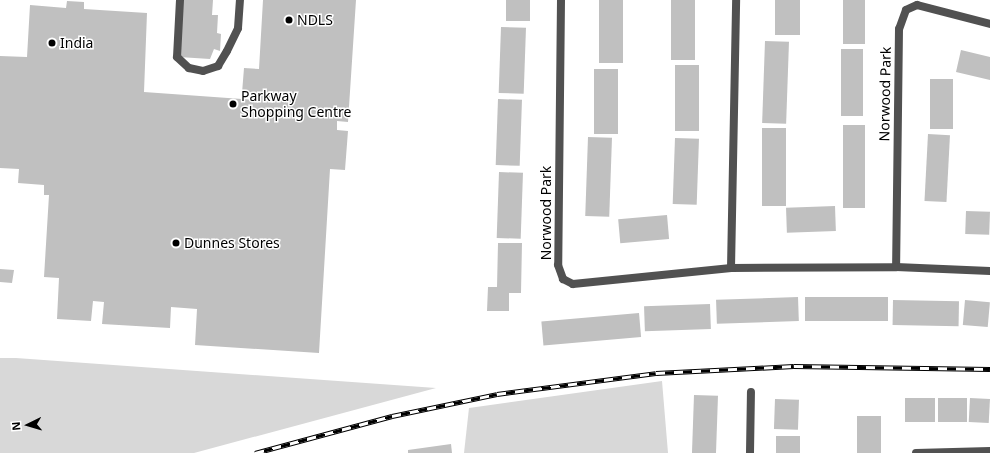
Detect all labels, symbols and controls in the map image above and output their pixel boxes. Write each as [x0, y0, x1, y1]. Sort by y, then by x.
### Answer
place label: NDLS [297, 12, 333, 28]
marker: NDLS [284, 15, 294, 25]
place label: India [60, 35, 93, 51]
marker: India [47, 38, 57, 48]
street label: Norwood Park [876, 47, 894, 141]
place label: Parkway Shopping Centre [241, 88, 351, 120]
marker: Parkway Shopping Centre [228, 99, 238, 109]
street label: Norwood Park [538, 166, 554, 260]
place label: Dunnes Stores [184, 235, 280, 251]
marker: Dunnes Stores [171, 238, 181, 248]
north arrow [8, 405, 48, 445]
text: N [8, 421, 23, 431]

